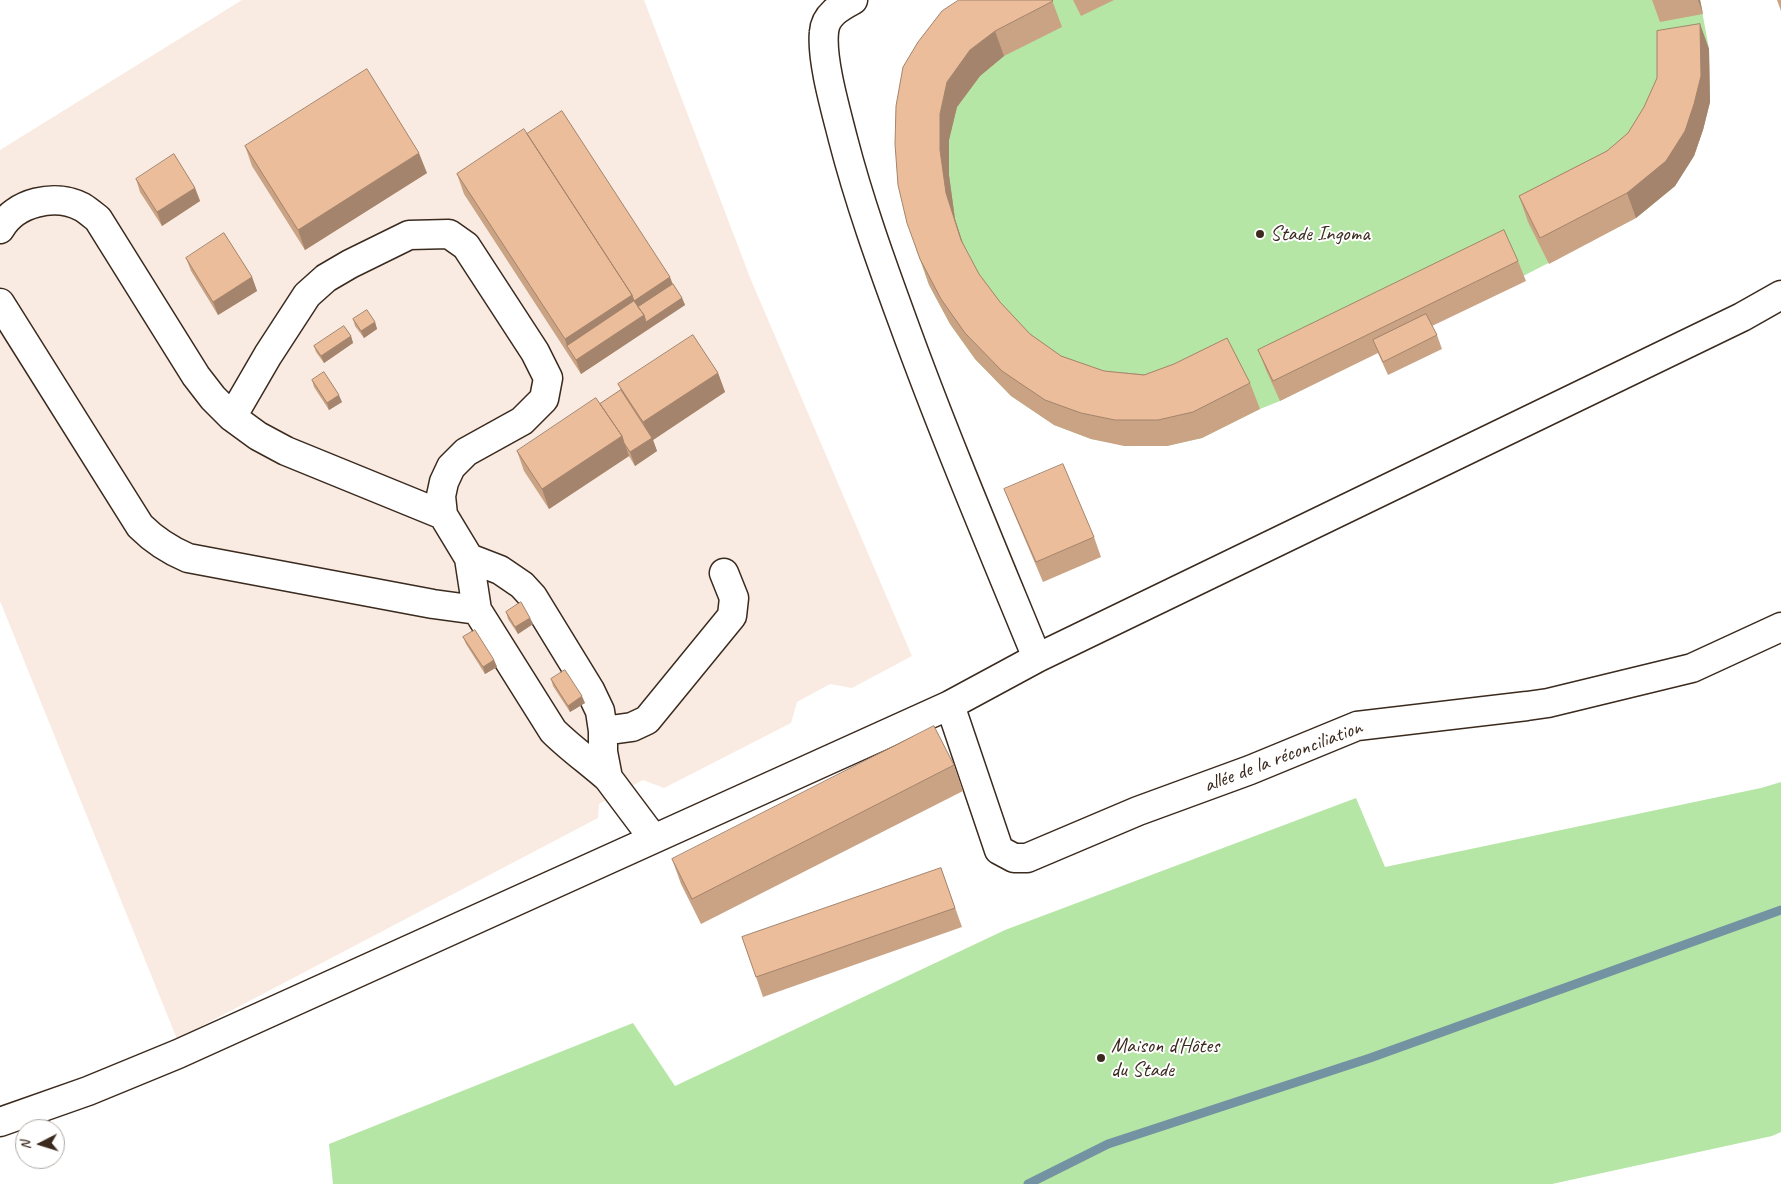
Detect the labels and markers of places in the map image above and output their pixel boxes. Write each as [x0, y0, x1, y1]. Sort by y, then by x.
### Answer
place label: Stade Ingoma [1270, 221, 1370, 247]
marker: Stade Ingoma [1254, 228, 1266, 240]
place label: Maison d'Hôtes du Stade [1111, 1033, 1219, 1083]
marker: Maison d'Hôtes du Stade [1095, 1052, 1107, 1064]

